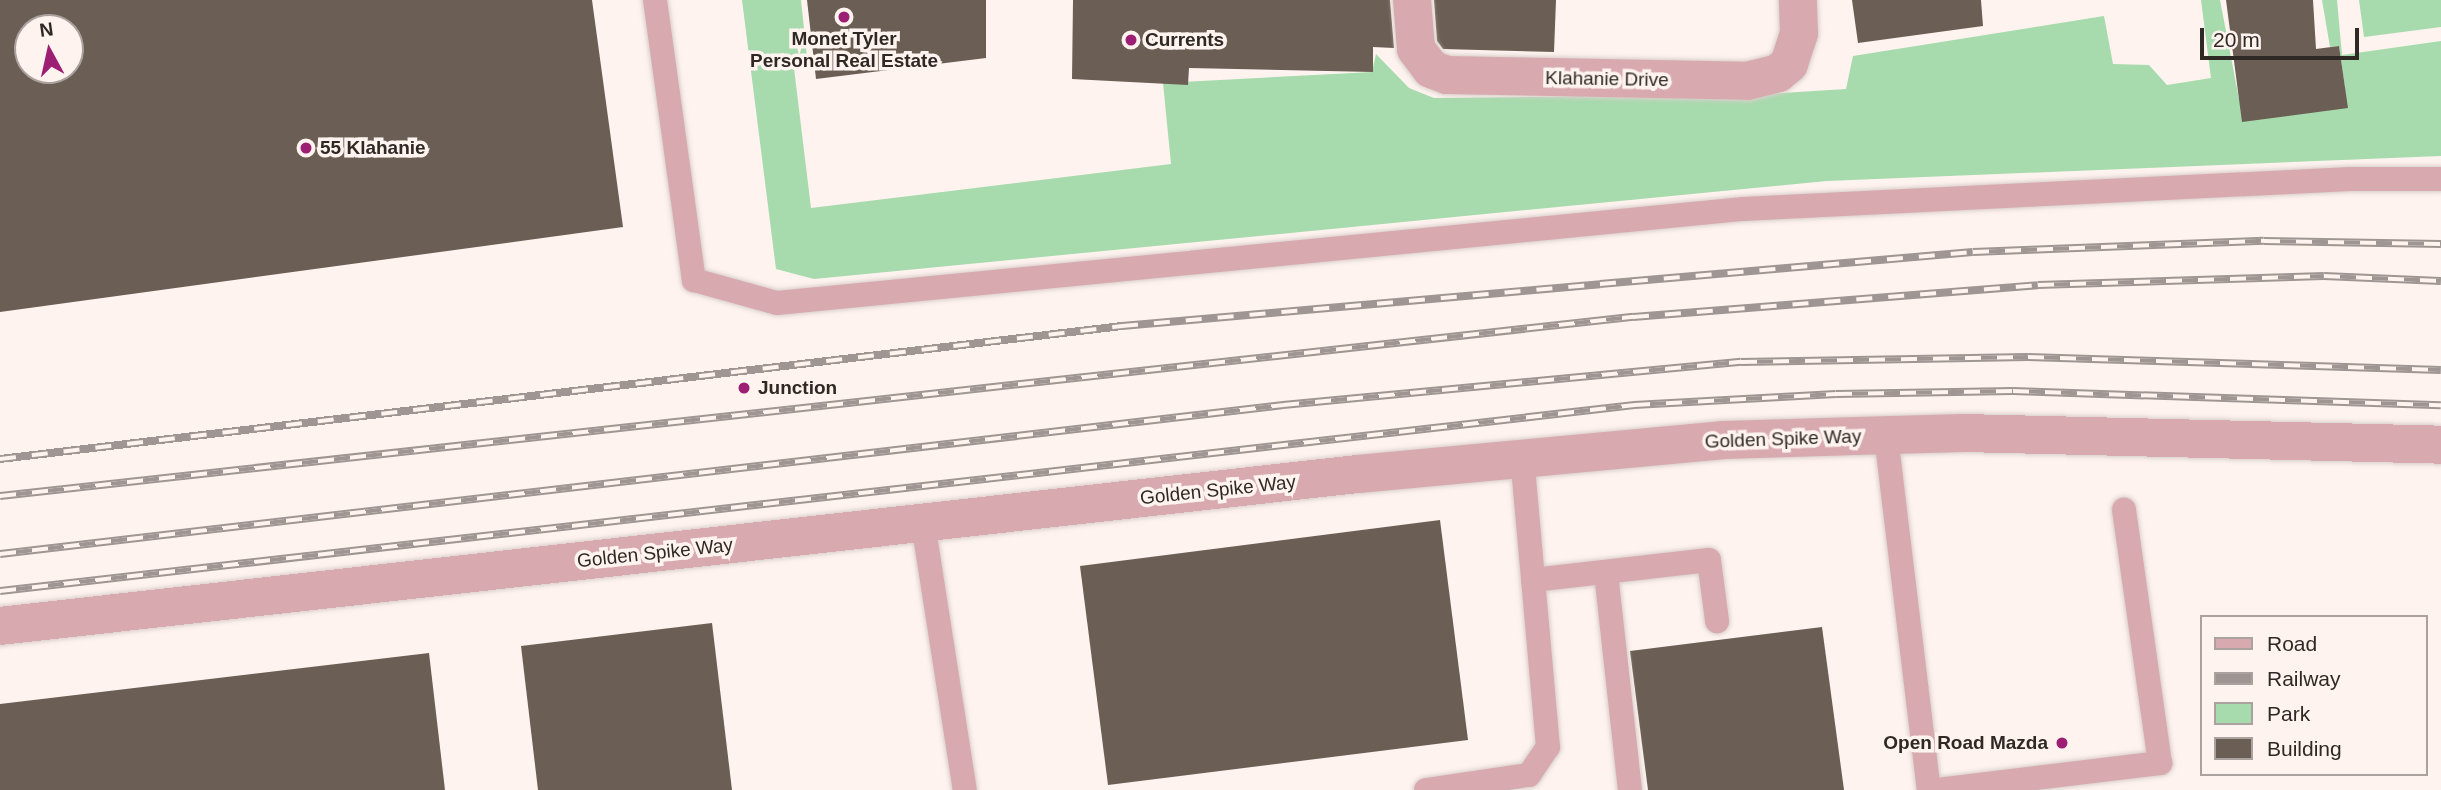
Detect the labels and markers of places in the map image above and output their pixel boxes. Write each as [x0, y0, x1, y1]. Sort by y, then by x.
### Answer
marker: Monet Tyler Personal Real Estate [836, 9, 852, 25]
place label: Monet Tyler Personal Real Estate [750, 28, 938, 72]
place label: Currents [1145, 29, 1224, 51]
marker: Currents [1123, 32, 1139, 48]
place label: 55 Klahanie [320, 137, 426, 159]
marker: 55 Klahanie [298, 140, 314, 156]
place label: Junction [758, 377, 837, 399]
marker: Junction [736, 380, 752, 396]
place label: Open Road Mazda [1883, 732, 2048, 754]
marker: Open Road Mazda [2054, 735, 2070, 751]

